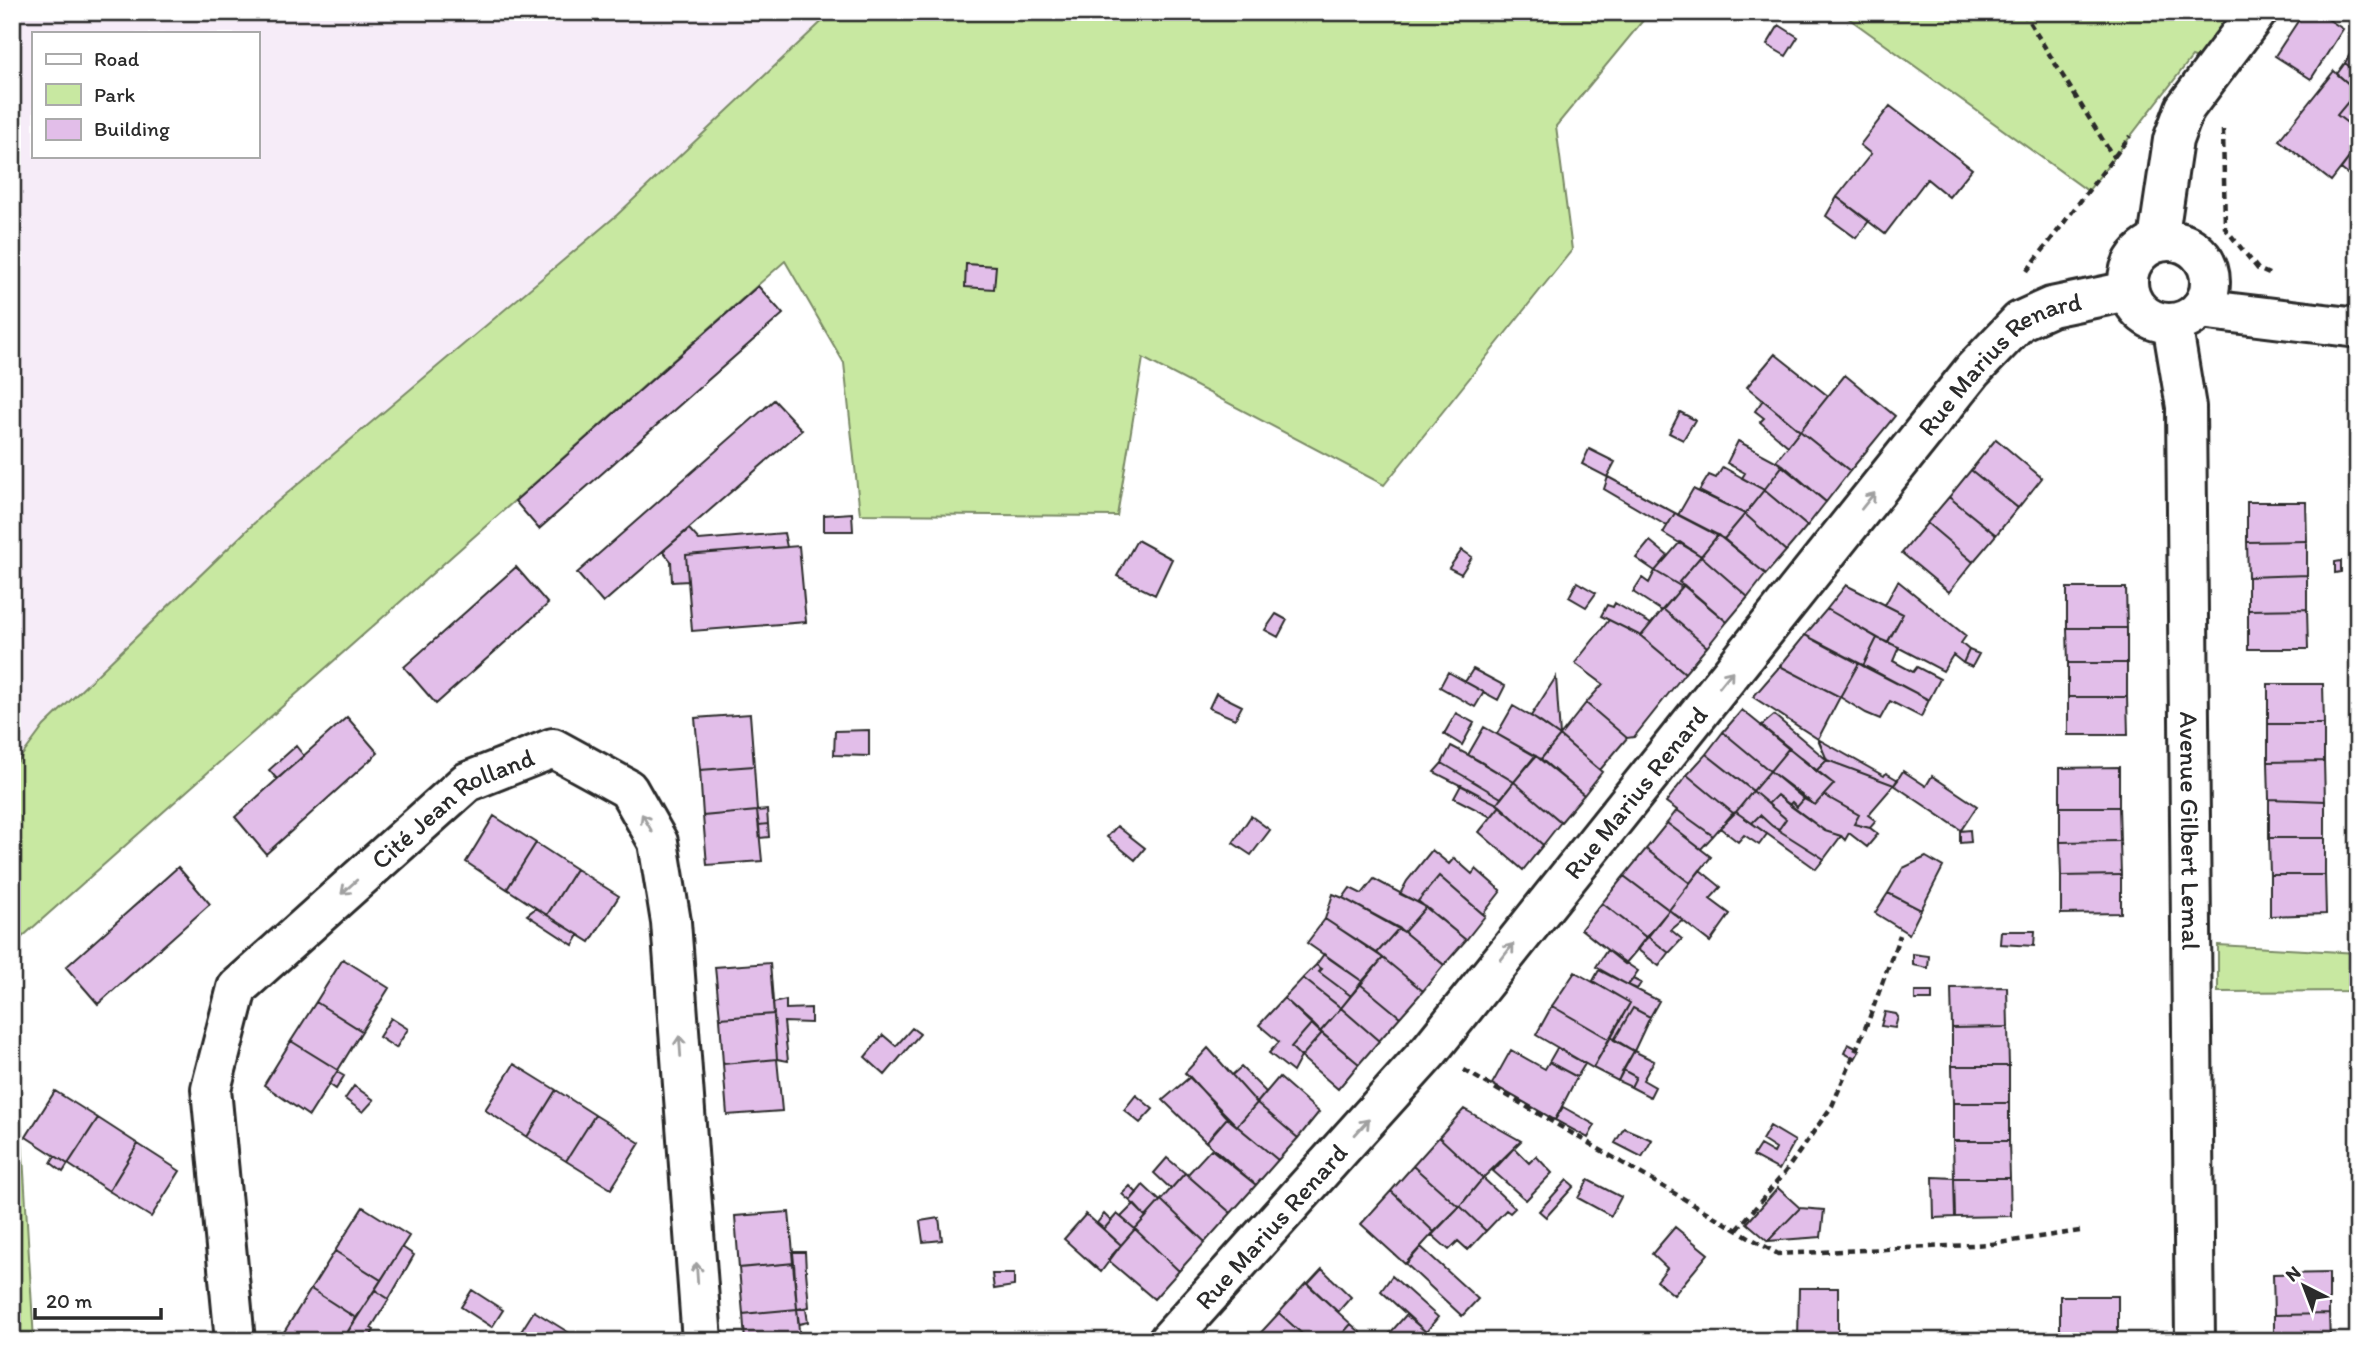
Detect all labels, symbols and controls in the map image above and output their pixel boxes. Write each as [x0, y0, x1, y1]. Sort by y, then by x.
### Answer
legend [32, 32, 259, 158]
text: Road [94, 46, 140, 71]
text: Park [94, 82, 136, 107]
text: Building [94, 116, 170, 141]
street label: Rue Marius Renard [1911, 285, 2084, 442]
one-way arrow [1860, 493, 1876, 511]
one-way arrow [1718, 670, 1733, 688]
street label: Rue Marius Renard [1557, 700, 1714, 885]
street label: Avenue Gilbert Lemal [2173, 711, 2207, 950]
street label: Cité Jean Rolland [365, 741, 539, 876]
one-way arrow [640, 813, 654, 833]
one-way arrow [341, 879, 358, 896]
one-way arrow [1500, 944, 1515, 962]
one-way arrow [673, 1035, 686, 1058]
one-way arrow [1353, 1118, 1369, 1136]
street label: Rue Marius Renard [1188, 1137, 1354, 1316]
north arrow [2268, 1252, 2338, 1322]
text: N [2280, 1261, 2305, 1287]
one-way arrow [690, 1262, 703, 1284]
scale bar [35, 1276, 161, 1320]
text: 20 m [46, 1288, 93, 1313]

